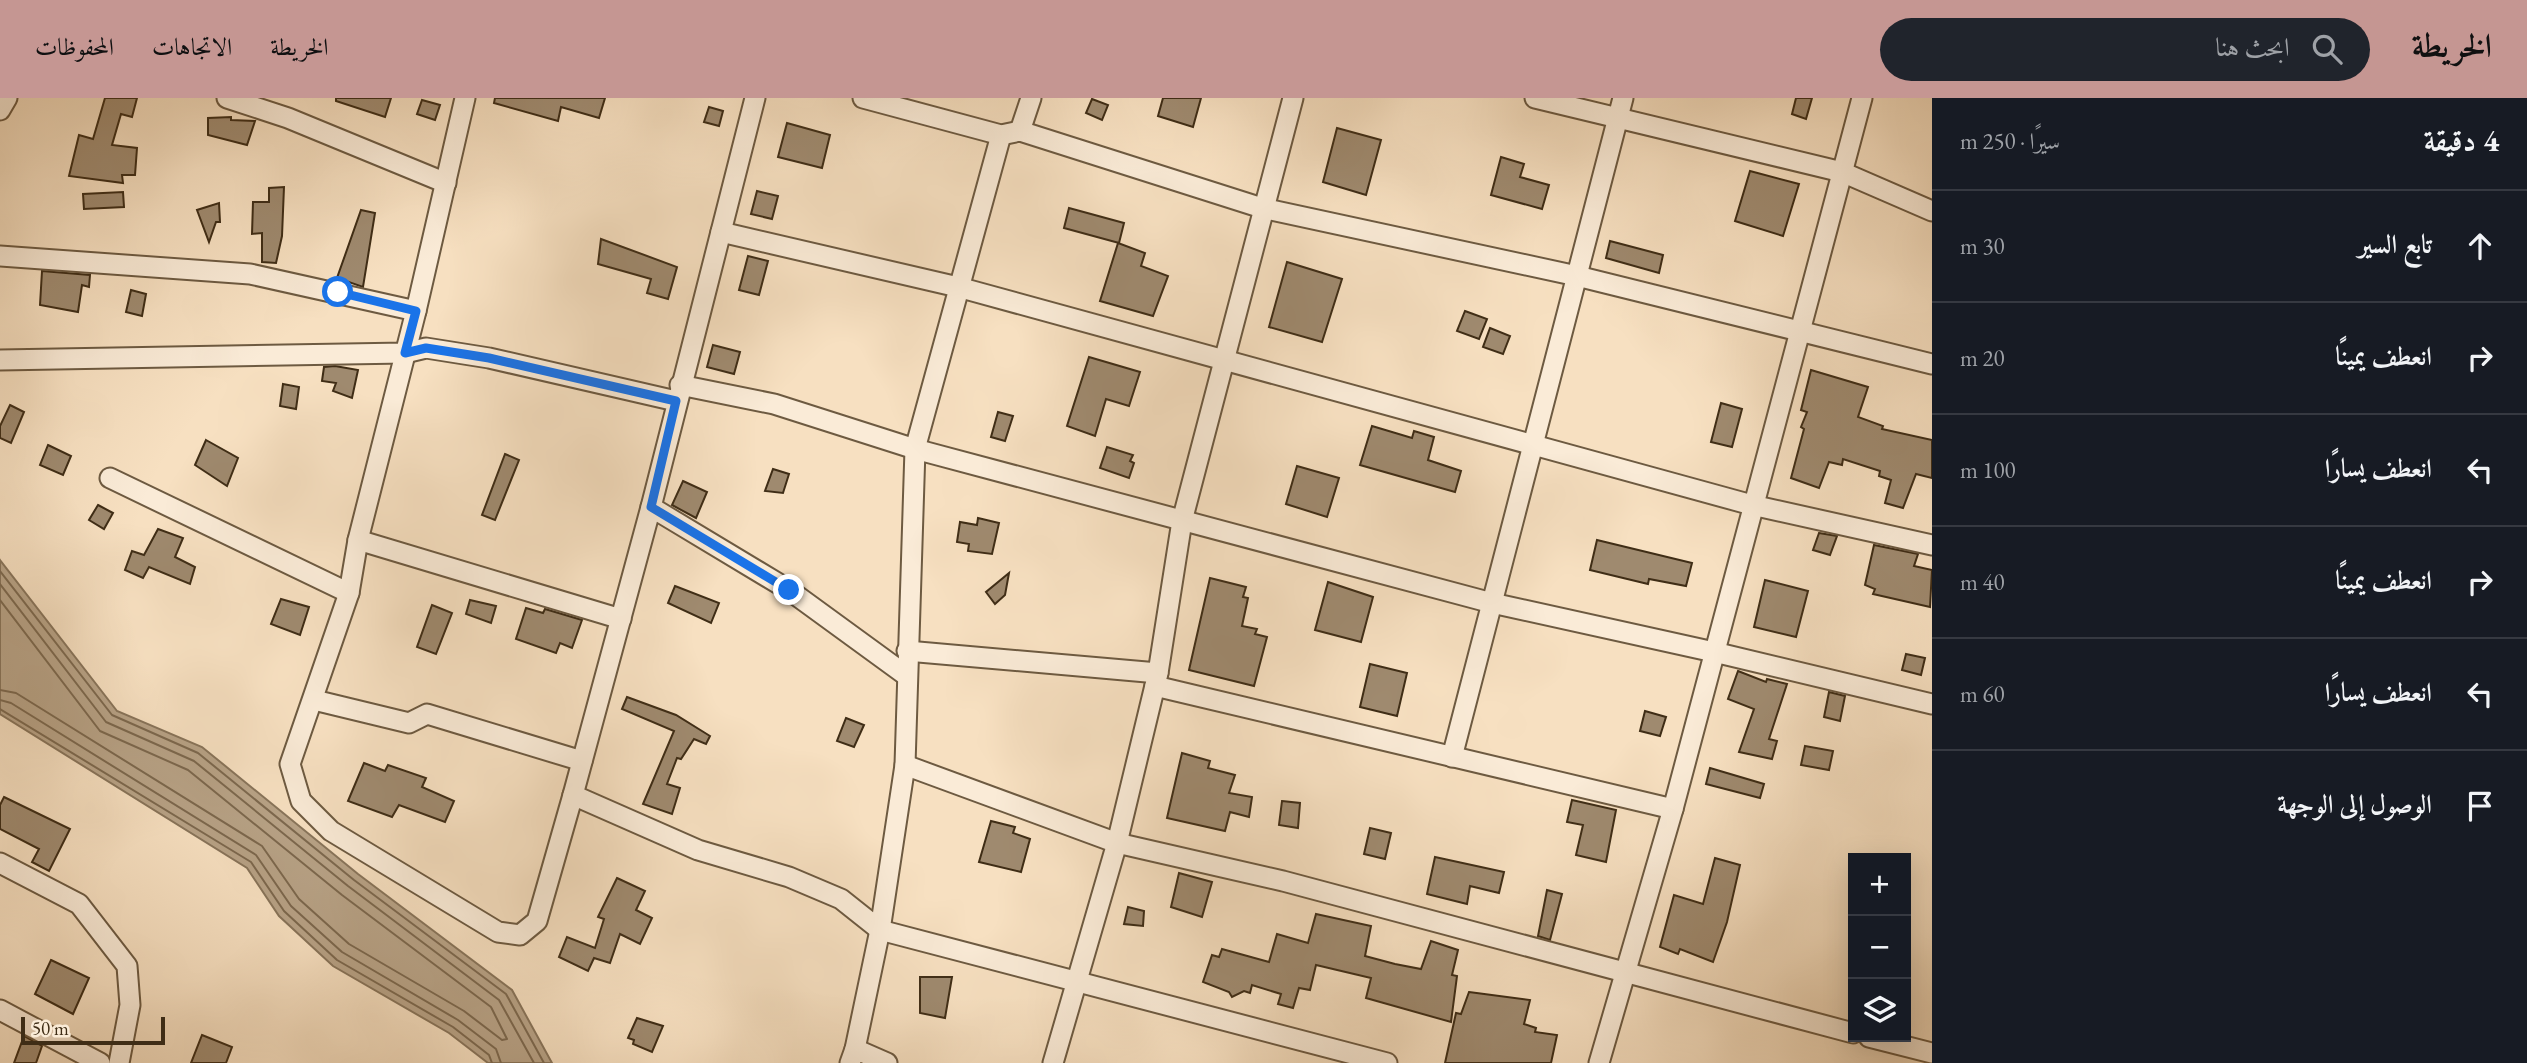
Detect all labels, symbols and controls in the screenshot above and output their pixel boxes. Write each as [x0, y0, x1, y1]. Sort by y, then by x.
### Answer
search box [1880, 18, 2370, 81]
text: الخريطة [2412, 24, 2492, 67]
text: ابحث هنا [2215, 30, 2290, 64]
icon: search [2308, 30, 2346, 68]
text: المحفوظات [35, 31, 114, 62]
text: الاتجاهات [152, 31, 232, 62]
text: الخريطة [270, 31, 329, 62]
text: 4 دقيقة [2424, 121, 2499, 160]
text: سيرًا · 250 m [1960, 126, 2060, 156]
text: تابع السير [2358, 227, 2432, 261]
icon: ahead [2461, 227, 2499, 265]
text: 30 m [1960, 231, 2005, 261]
route start [322, 276, 353, 307]
text: انعطف يمينًا [2335, 339, 2432, 373]
icon: right [2461, 339, 2499, 377]
text: 20 m [1960, 343, 2005, 373]
text: انعطف يسارًا [2325, 451, 2432, 485]
icon: left [2461, 451, 2499, 489]
text: 100 m [1960, 455, 2016, 485]
text: انعطف يمينًا [2335, 563, 2432, 597]
icon: right [2461, 563, 2499, 601]
text: 40 m [1960, 567, 2005, 597]
route end [773, 574, 804, 605]
text: انعطف يسارًا [2325, 675, 2432, 709]
icon: left [2461, 675, 2499, 713]
text: 60 m [1960, 679, 2005, 709]
text: الوصول إلى الوجهة [2277, 787, 2432, 821]
icon: arrive [2461, 787, 2499, 825]
map controls [1848, 853, 1911, 1042]
button: + [1848, 853, 1911, 916]
button: − [1848, 916, 1911, 979]
button: layers [1848, 979, 1911, 1042]
scale bar [21, 1014, 164, 1046]
text: 50 m [32, 1016, 69, 1041]

